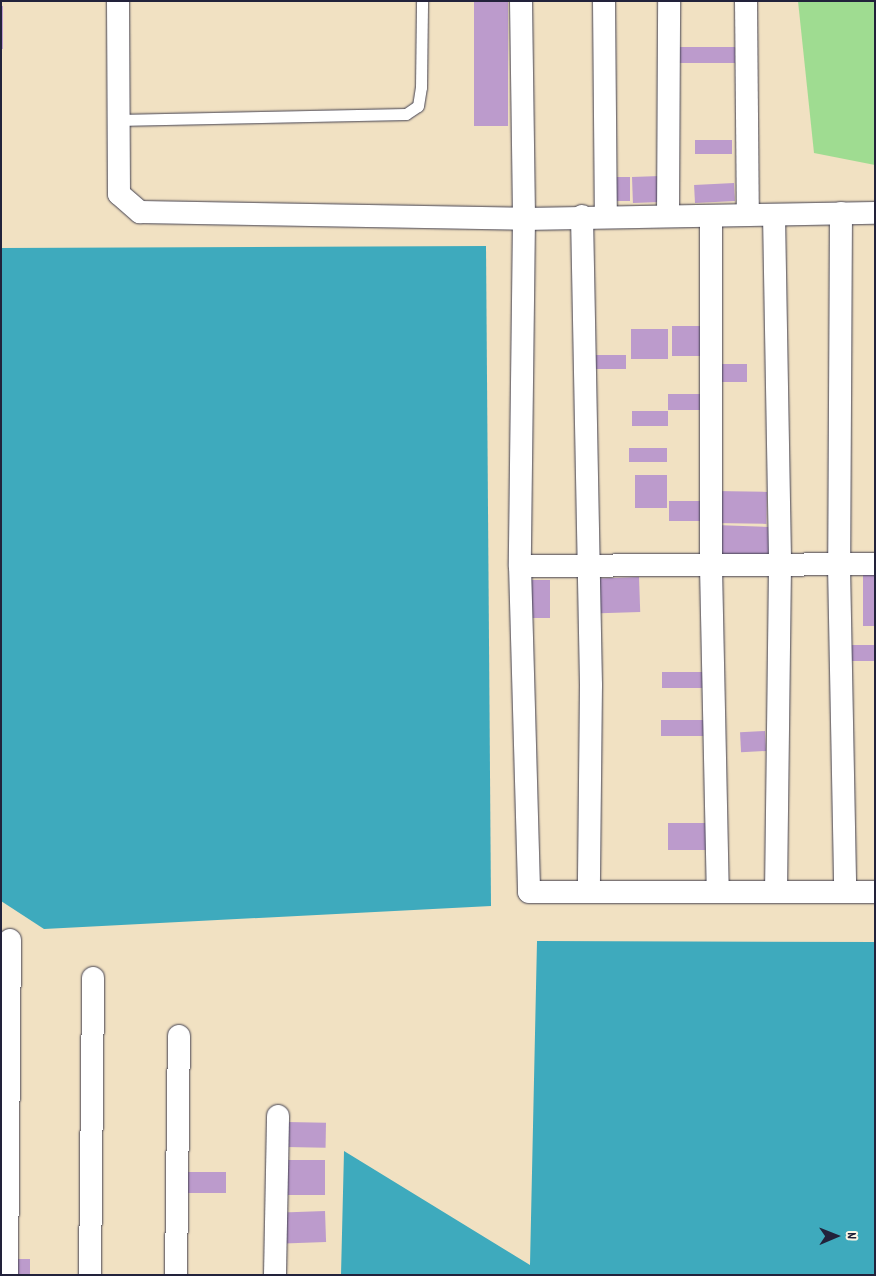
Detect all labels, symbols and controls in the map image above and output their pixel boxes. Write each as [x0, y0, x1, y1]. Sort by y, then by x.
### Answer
north arrow [811, 1211, 861, 1261]
text: N [841, 1232, 861, 1239]

